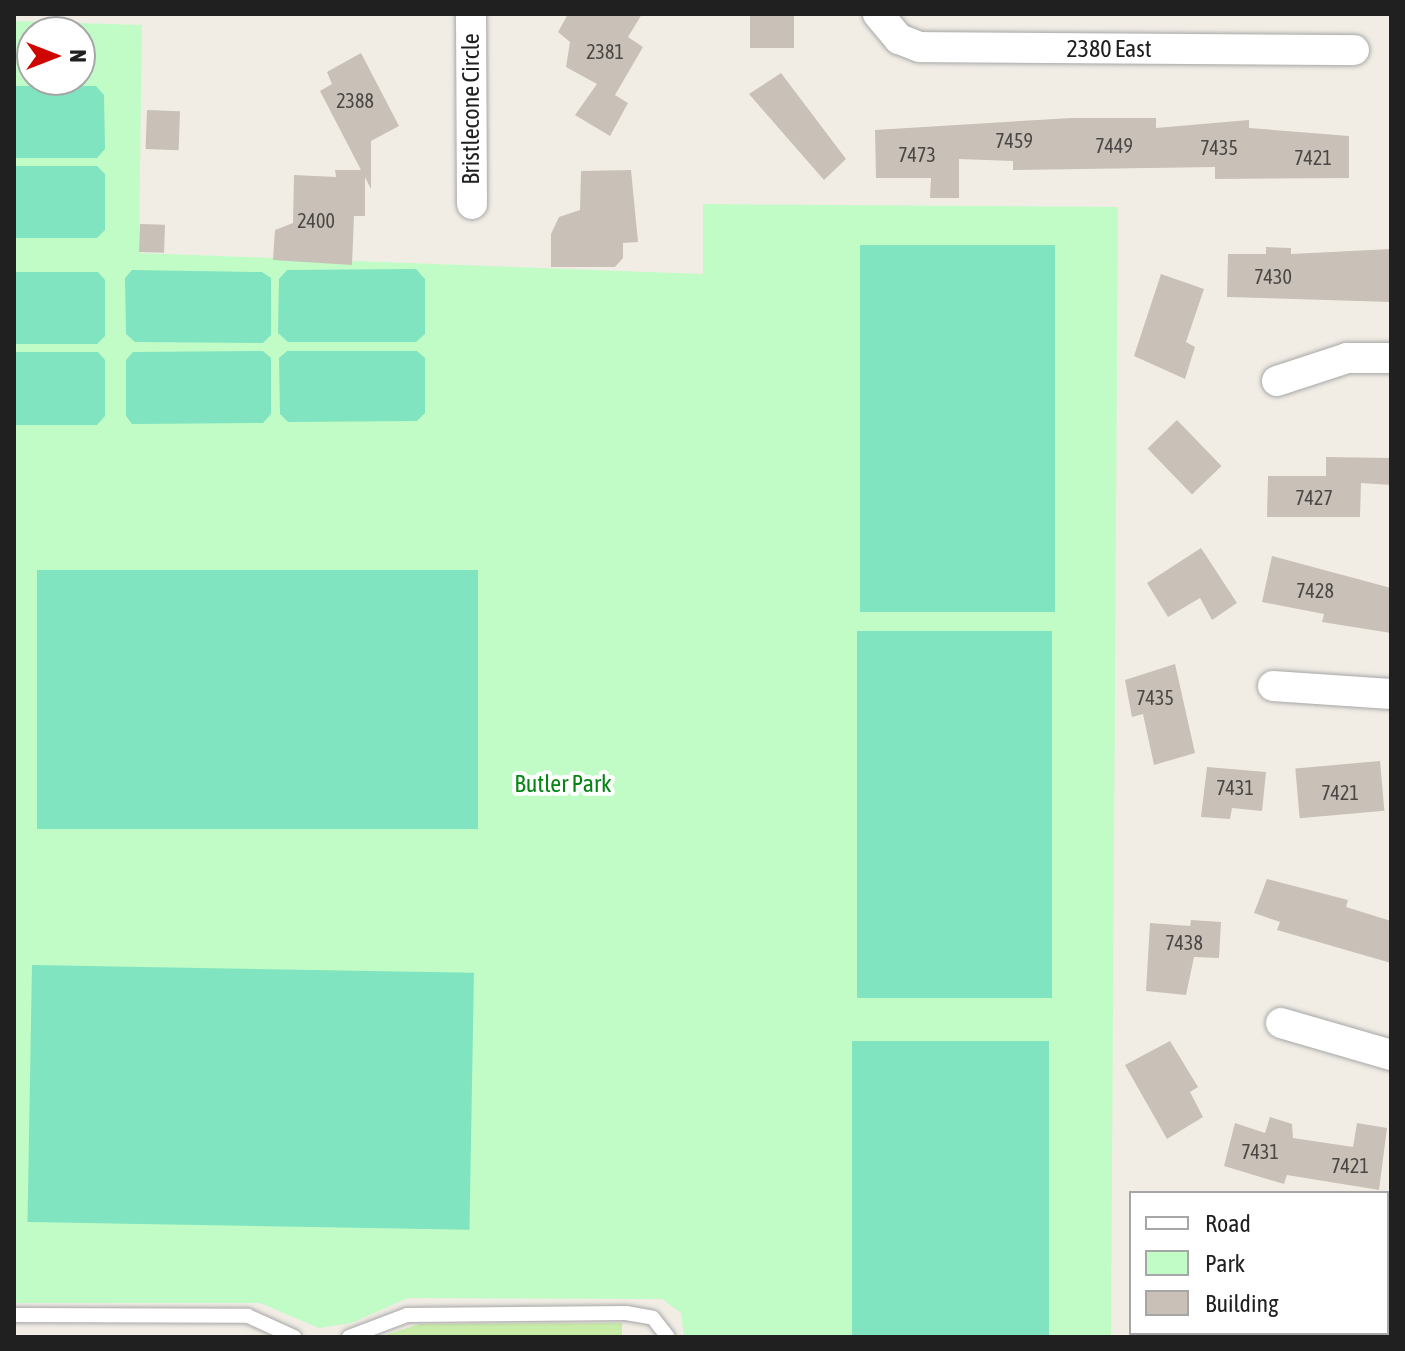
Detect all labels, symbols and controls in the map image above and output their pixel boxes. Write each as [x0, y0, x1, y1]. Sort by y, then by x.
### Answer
north arrow [16, 16, 96, 96]
street label: Bristlecone Circle [457, 33, 485, 185]
street label: 2380 East [1066, 35, 1152, 63]
house number: 2381 [586, 39, 624, 63]
text: N [65, 50, 91, 62]
house number: 2388 [336, 88, 374, 112]
house number: 7459 [995, 128, 1033, 152]
house number: 7449 [1095, 133, 1133, 157]
house number: 7435 [1200, 135, 1238, 159]
house number: 7473 [898, 142, 936, 166]
house number: 7421 [1294, 145, 1332, 169]
house number: 2400 [297, 208, 335, 232]
house number: 7430 [1254, 264, 1292, 288]
house number: 7427 [1295, 485, 1333, 509]
house number: 7428 [1296, 578, 1334, 602]
house number: 7435 [1136, 685, 1174, 709]
park label: Butler Park [514, 770, 612, 798]
house number: 7431 [1216, 775, 1254, 799]
house number: 7421 [1321, 780, 1359, 804]
house number: 7438 [1165, 930, 1203, 954]
house number: 7431 [1241, 1139, 1279, 1163]
house number: 7421 [1331, 1153, 1369, 1177]
legend [1129, 1191, 1389, 1335]
text: Road [1205, 1210, 1251, 1237]
text: Park [1205, 1250, 1245, 1277]
text: Building [1205, 1290, 1278, 1317]

